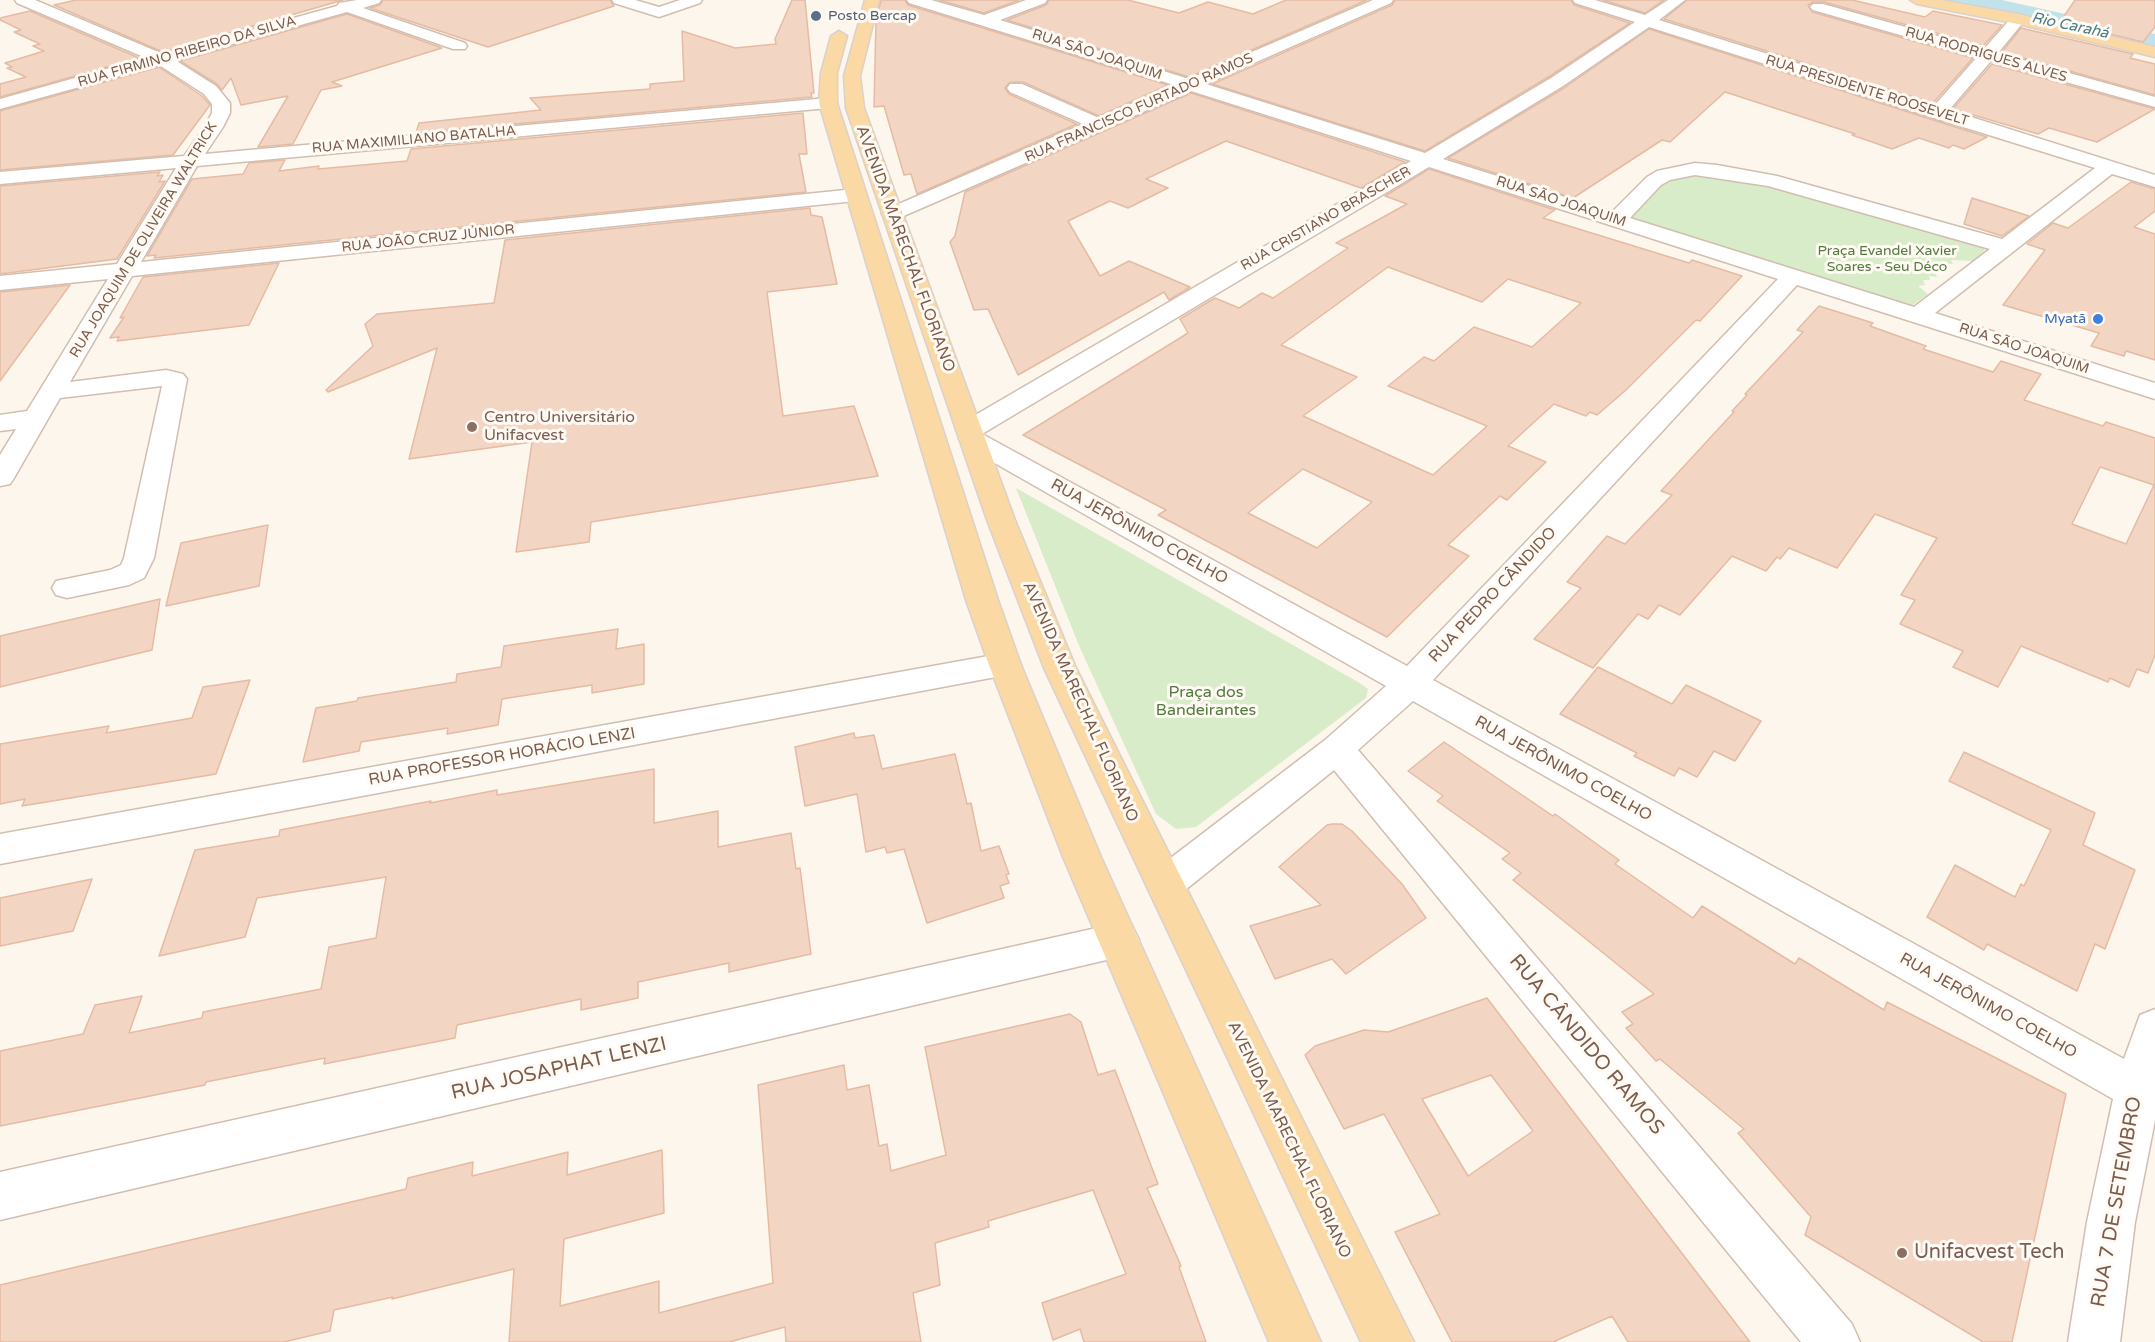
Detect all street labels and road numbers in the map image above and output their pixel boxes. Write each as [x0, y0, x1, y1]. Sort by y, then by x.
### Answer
street label: RUA FIRMINO RIBEIRO DA SILVA [76, 13, 298, 91]
street label: RUA RODRIGUES ALVES [1903, 24, 2069, 86]
street label: RUA SÃO JOAQUIM [1030, 26, 1164, 84]
street label: RUA FRANCISCO FURTADO RAMOS [1022, 50, 1256, 166]
street label: RUA PRESIDENTE ROOSEVELT [1763, 52, 1971, 130]
street label: RUA JOAQUIM DE OLIVEIRA WALTRICK [67, 119, 221, 361]
street label: RUA MAXIMILIANO BATALHA [311, 123, 517, 157]
street label: AVENIDA MARECHAL FLORIANO [851, 123, 959, 375]
street label: RUA CRISTIANO BRASCHER [1238, 163, 1414, 275]
street label: RUA SÃO JOAQUIM [1494, 173, 1628, 231]
street label: RUA JOÃO CRUZ JÚNIOR [341, 222, 515, 256]
street label: RUA SÃO JOAQUIM [1957, 320, 2091, 378]
street label: RUA JERÔNIMO COELHO [1047, 475, 1231, 589]
street label: RUA PEDRO CÂNDIDO [1425, 523, 1561, 667]
street label: AVENIDA MARECHAL FLORIANO [1018, 579, 1142, 825]
street label: RUA JERÔNIMO COELHO [1471, 712, 1655, 826]
street label: RUA PROFESSOR HORÁCIO LENZI [367, 724, 637, 790]
street label: RUA JERÔNIMO COELHO [1896, 949, 2080, 1063]
street label: RUA CÂNDIDO RAMOS [1503, 950, 1669, 1140]
street label: AVENIDA MARECHAL FLORIANO [1223, 1019, 1355, 1261]
street label: RUA JOSAPHAT LENZI [449, 1033, 669, 1105]
street label: RUA 7 DE SETEMBRO [2087, 1095, 2147, 1309]

